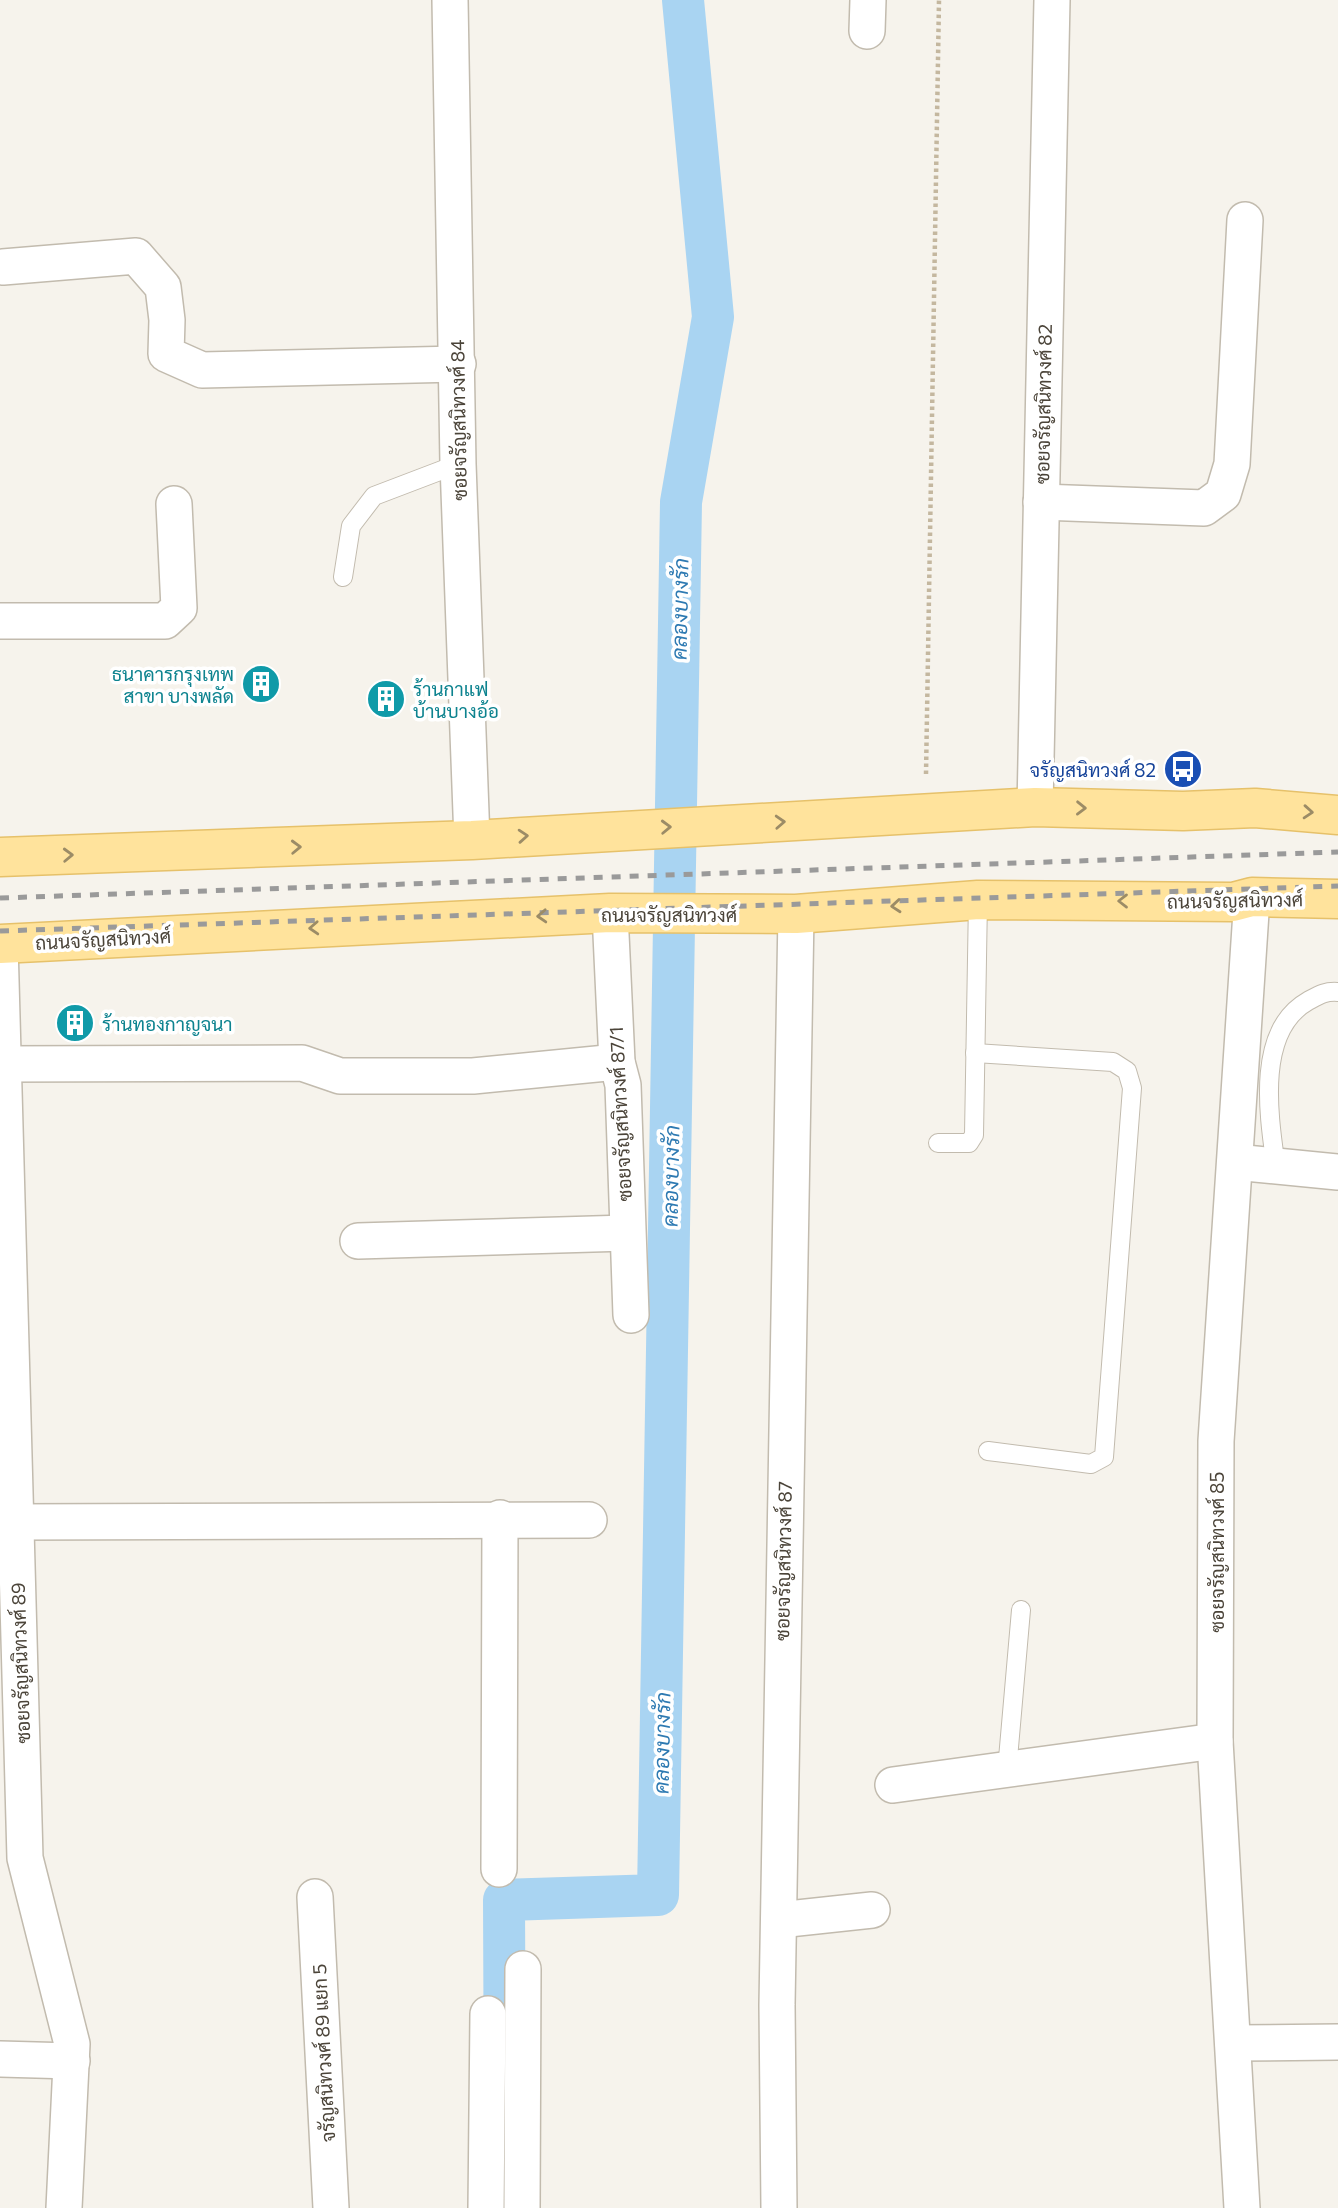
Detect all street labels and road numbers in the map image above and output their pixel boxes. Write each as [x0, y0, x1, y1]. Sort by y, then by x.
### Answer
street label: ซอยจรัญสนิทวงศ์ 82 [1030, 324, 1057, 484]
street label: ซอยจรัญสนิทวงศ์ 84 [445, 339, 472, 501]
street label: ถนนจรัญสนิทวงศ์ [1167, 887, 1303, 914]
street label: ถนนจรัญสนิทวงศ์ [601, 903, 737, 927]
street label: ถนนจรัญสนิทวงศ์ [34, 924, 172, 955]
street label: ซอยจรัญสนิทวงศ์ 87/1 [604, 1026, 637, 1202]
street label: ซอยจรัญสนิทวงศ์ 85 [1205, 1472, 1229, 1632]
street label: ซอยจรัญสนิทวงศ์ 87 [770, 1481, 797, 1641]
street label: ซอยจรัญสนิทวงศ์ 89 [6, 1582, 35, 1744]
street label: จรัญสนิทวงศ์ 89 แยก 5 [307, 1963, 340, 2143]

